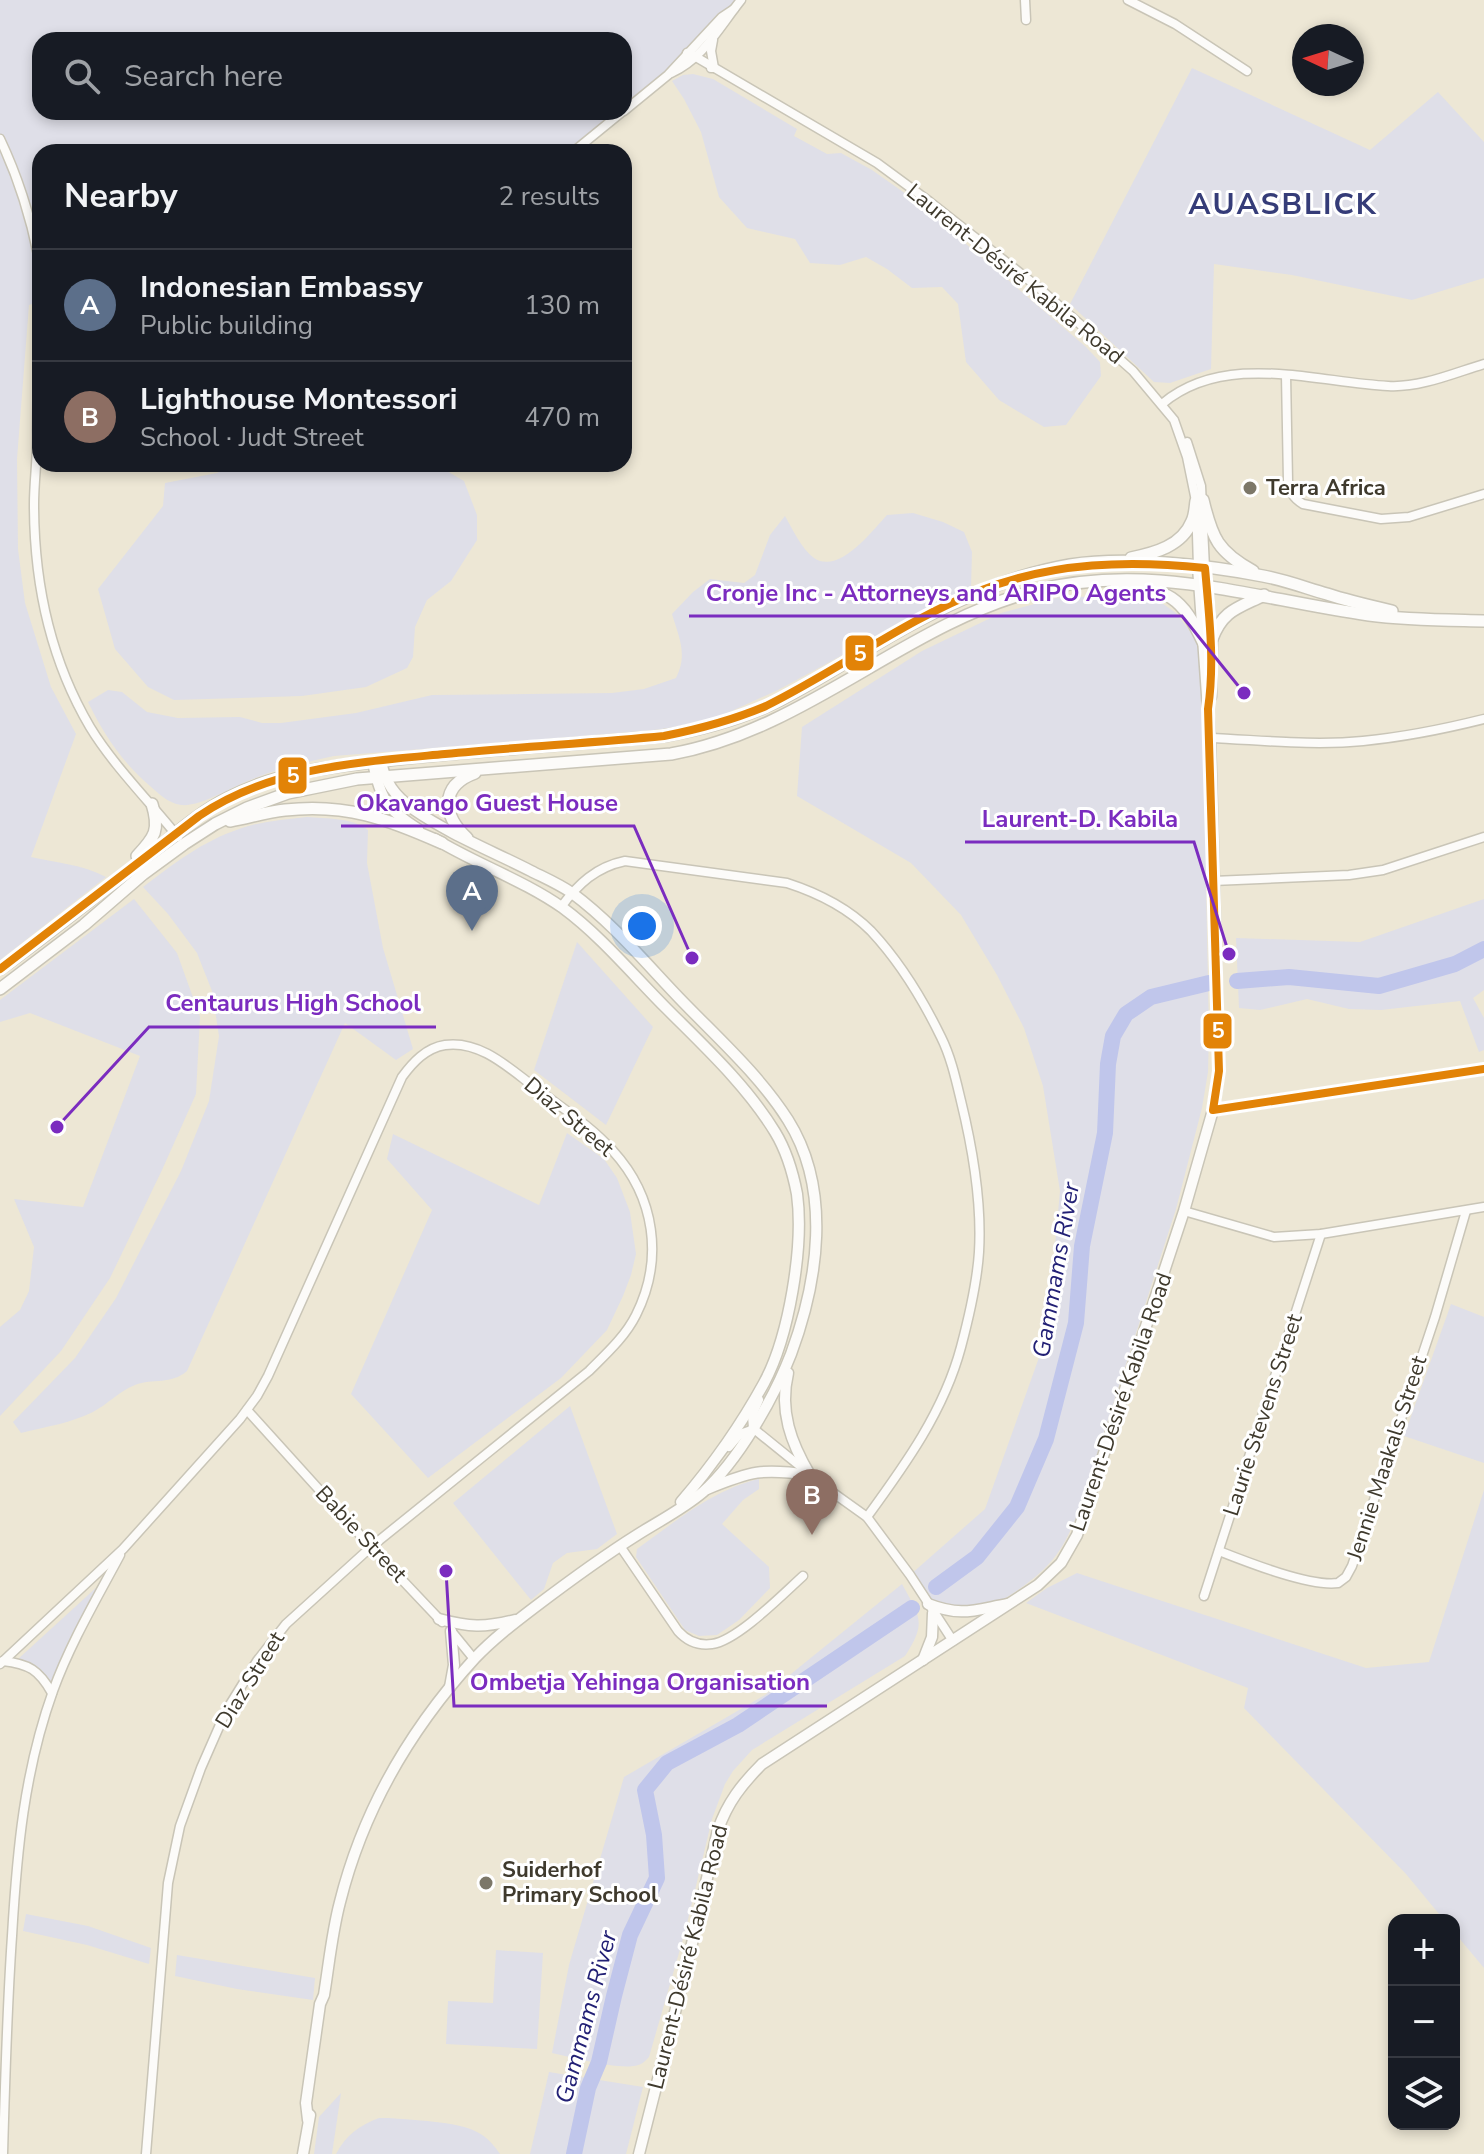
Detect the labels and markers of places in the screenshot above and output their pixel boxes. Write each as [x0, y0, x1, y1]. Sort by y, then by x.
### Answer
place label: Terra Africa [1266, 473, 1386, 503]
marker: Terra Africa [1241, 479, 1259, 497]
callout: Cronje Inc - Attorneys and ARIPO Agents [689, 568, 1182, 616]
callout: Okavango Guest House [341, 778, 634, 826]
callout: Laurent-D. Kabila [965, 794, 1194, 842]
pin: A [446, 865, 498, 931]
callout: Centaurus High School [149, 979, 436, 1027]
pin: B [786, 1469, 838, 1535]
callout: Ombetja Yehinga Organisation [454, 1658, 827, 1706]
place label: Suiderhof Primary School [502, 1855, 658, 1910]
marker: Suiderhof Primary School [477, 1874, 495, 1892]

